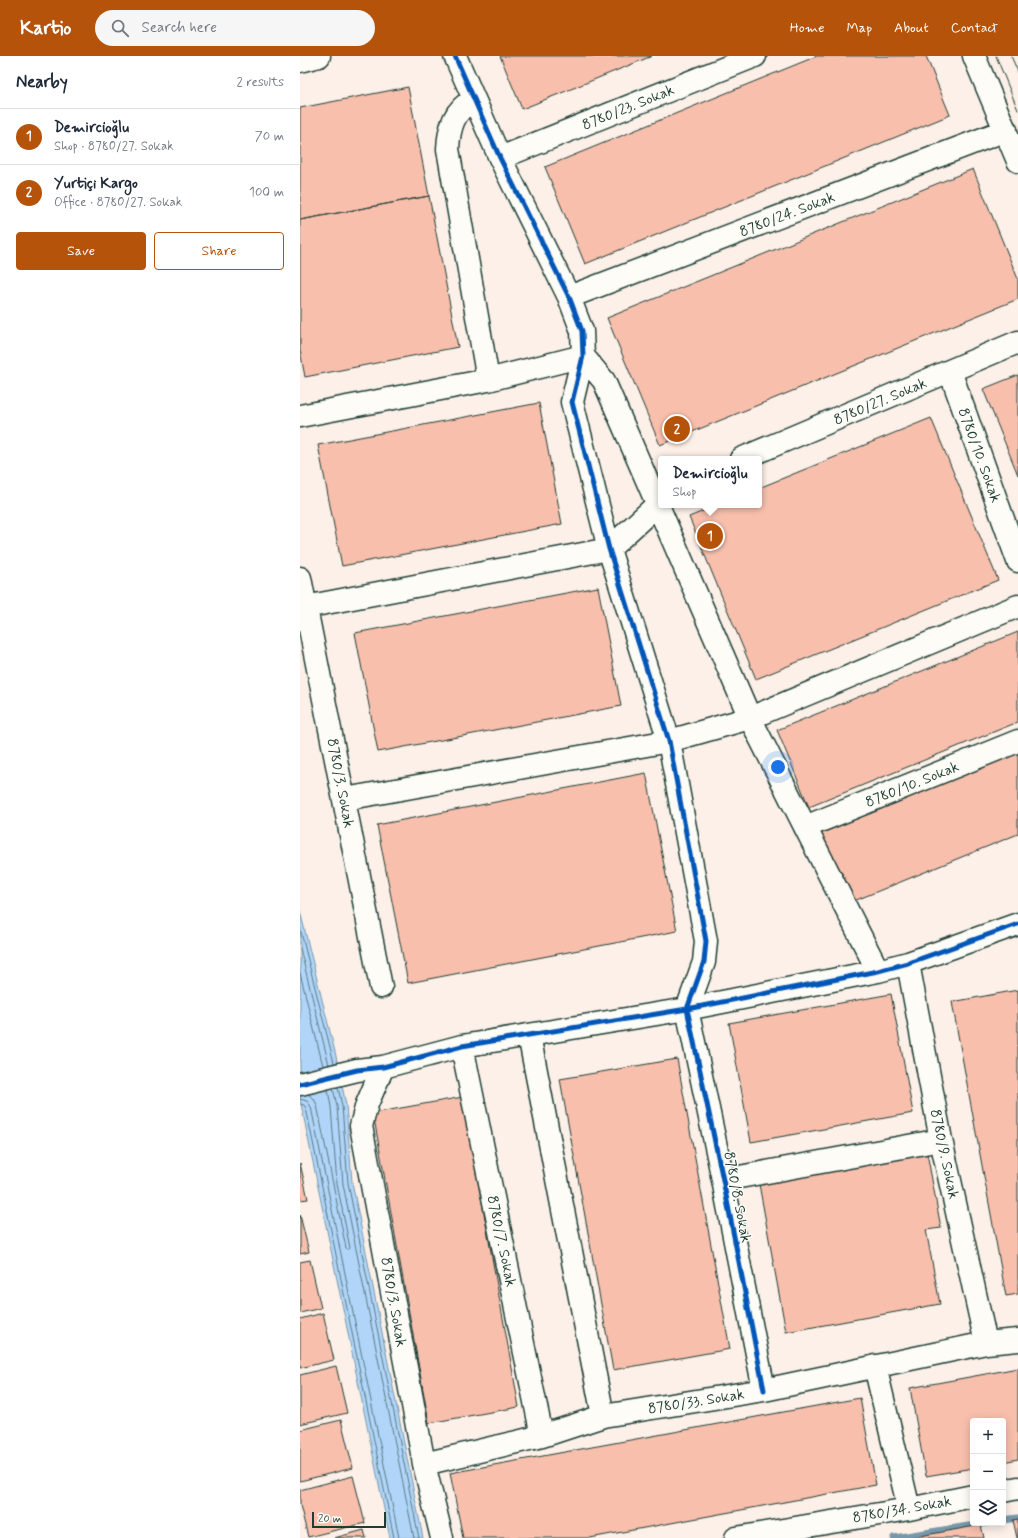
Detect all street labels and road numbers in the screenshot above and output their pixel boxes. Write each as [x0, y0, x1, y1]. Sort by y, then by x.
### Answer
street label: 8780/23. Sokak [579, 80, 677, 136]
street label: 8780/24. Sokak [737, 188, 838, 242]
street label: 8780/27. Sokak [831, 373, 930, 430]
street label: 8780/10. Sokak [953, 405, 1005, 505]
street label: 8780/3. Sokak [322, 737, 359, 830]
street label: 8780/10. Sokak [863, 757, 962, 813]
street label: 8780/9. Sokak [925, 1107, 963, 1201]
street label: 8780/8. Sokak [718, 1150, 756, 1245]
street label: 8780/7. Sokak [482, 1194, 520, 1289]
street label: 8780/3. Sokak [375, 1256, 411, 1349]
street label: 8780/33. Sokak [647, 1385, 746, 1419]
street label: 8780/34. Sokak [851, 1491, 953, 1529]

